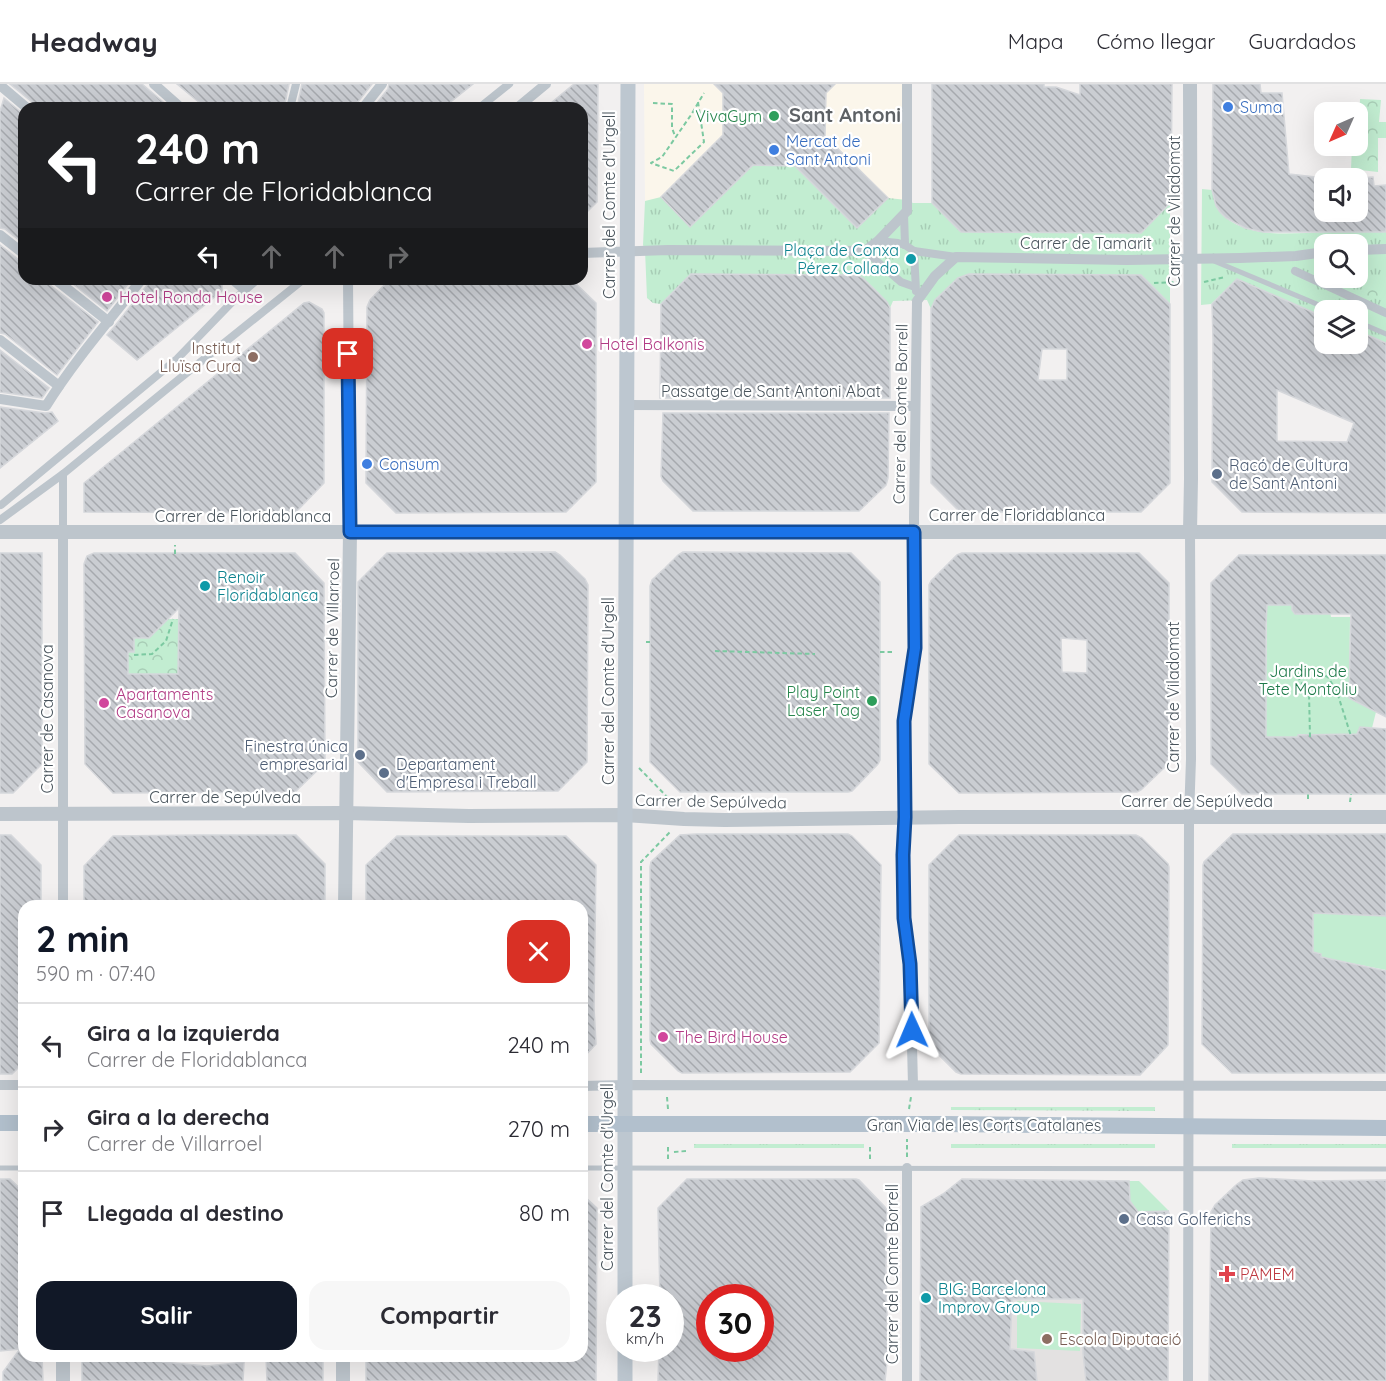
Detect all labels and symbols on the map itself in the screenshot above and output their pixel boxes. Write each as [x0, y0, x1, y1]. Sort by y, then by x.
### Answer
place label: Suma [1240, 97, 1282, 117]
marker: Suma [1221, 100, 1235, 114]
district label: Sant Antoni [789, 102, 901, 127]
north arrow [1314, 102, 1368, 156]
place label: VivaGym [695, 106, 762, 126]
marker: VivaGym [767, 109, 781, 123]
street label: Carrer del Comte d'Urgell [599, 111, 619, 299]
place label: Mercat de Sant Antoni [786, 131, 871, 169]
street label: Carrer de Viladomat [1164, 135, 1184, 287]
marker: Mercat de Sant Antoni [767, 143, 781, 157]
street label: Carrer de Tamarit [1020, 233, 1152, 253]
place label: Plaça de Conxa Pérez Collado [784, 240, 899, 278]
marker: Plaça de Conxa Pérez Collado [904, 252, 918, 266]
place label: Hotel Ronda House [119, 287, 263, 307]
marker: Hotel Ronda House [100, 290, 114, 304]
street label: Carrer del Comte Borrell [888, 324, 912, 504]
pin [322, 328, 373, 379]
place label: Hotel Balkonis [599, 334, 704, 354]
marker: Hotel Balkonis [580, 337, 594, 351]
place label: Institut Lluïsa Cura [159, 338, 241, 376]
marker: Institut Lluïsa Cura [246, 350, 260, 364]
street label: Passatge de Sant Antoni Abat [661, 381, 881, 401]
place label: Consum [379, 454, 440, 474]
place label: Racó de Cultura de Sant Antoni [1229, 455, 1348, 493]
marker: Consum [360, 457, 374, 471]
marker: Racó de Cultura de Sant Antoni [1210, 467, 1224, 481]
street label: Carrer de Floridablanca [929, 505, 1105, 525]
street label: Carrer de Floridablanca [155, 506, 331, 526]
street label: Carrer de Villarroel [321, 558, 343, 698]
place label: Renoir Floridablanca [217, 567, 319, 605]
marker: Renoir Floridablanca [198, 579, 212, 593]
street label: Carrer del Comte d'Urgell [598, 597, 618, 785]
street label: Carrer de Viladomat [1163, 621, 1183, 773]
street label: Carrer de Casanova [37, 644, 57, 794]
park label: Jardins de Tete Montoliu [1259, 661, 1357, 699]
place label: Play Point Laser Tag [786, 682, 860, 720]
place label: Apartaments Casanova [116, 684, 213, 722]
marker: Play Point Laser Tag [865, 694, 879, 708]
marker: Apartaments Casanova [97, 696, 111, 710]
place label: Finestra única empresarial [245, 736, 348, 774]
marker: Finestra única empresarial [353, 748, 367, 762]
place label: Departament d'Empresa i Treball [396, 754, 537, 792]
marker: Departament d'Empresa i Treball [377, 766, 391, 780]
street label: Carrer de Sepúlveda [149, 787, 301, 807]
street label: Carrer de Sepúlveda [635, 790, 787, 812]
street label: Carrer de Sepúlveda [1121, 791, 1273, 811]
position arrow [880, 998, 944, 1062]
place label: The Bird House [675, 1027, 788, 1047]
marker: The Bird House [656, 1030, 670, 1044]
street label: Carrer del Comte d'Urgell [597, 1083, 617, 1271]
street label: Gran Via de les Corts Catalanes [867, 1115, 1101, 1135]
street label: Carrer del Comte Borrell [882, 1184, 902, 1364]
place label: Casa Golferichs [1136, 1209, 1251, 1229]
marker: Casa Golferichs [1117, 1212, 1131, 1226]
place label: PAMEM [1240, 1264, 1295, 1284]
marker: PAMEM [1218, 1265, 1236, 1283]
place label: BIG: Barcelona Improv Group [938, 1279, 1046, 1317]
speed limit sign: 30 [696, 1284, 774, 1362]
marker: BIG: Barcelona Improv Group [919, 1291, 933, 1305]
place label: Escola Diputació [1059, 1329, 1182, 1349]
marker: Escola Diputació [1040, 1332, 1054, 1346]

